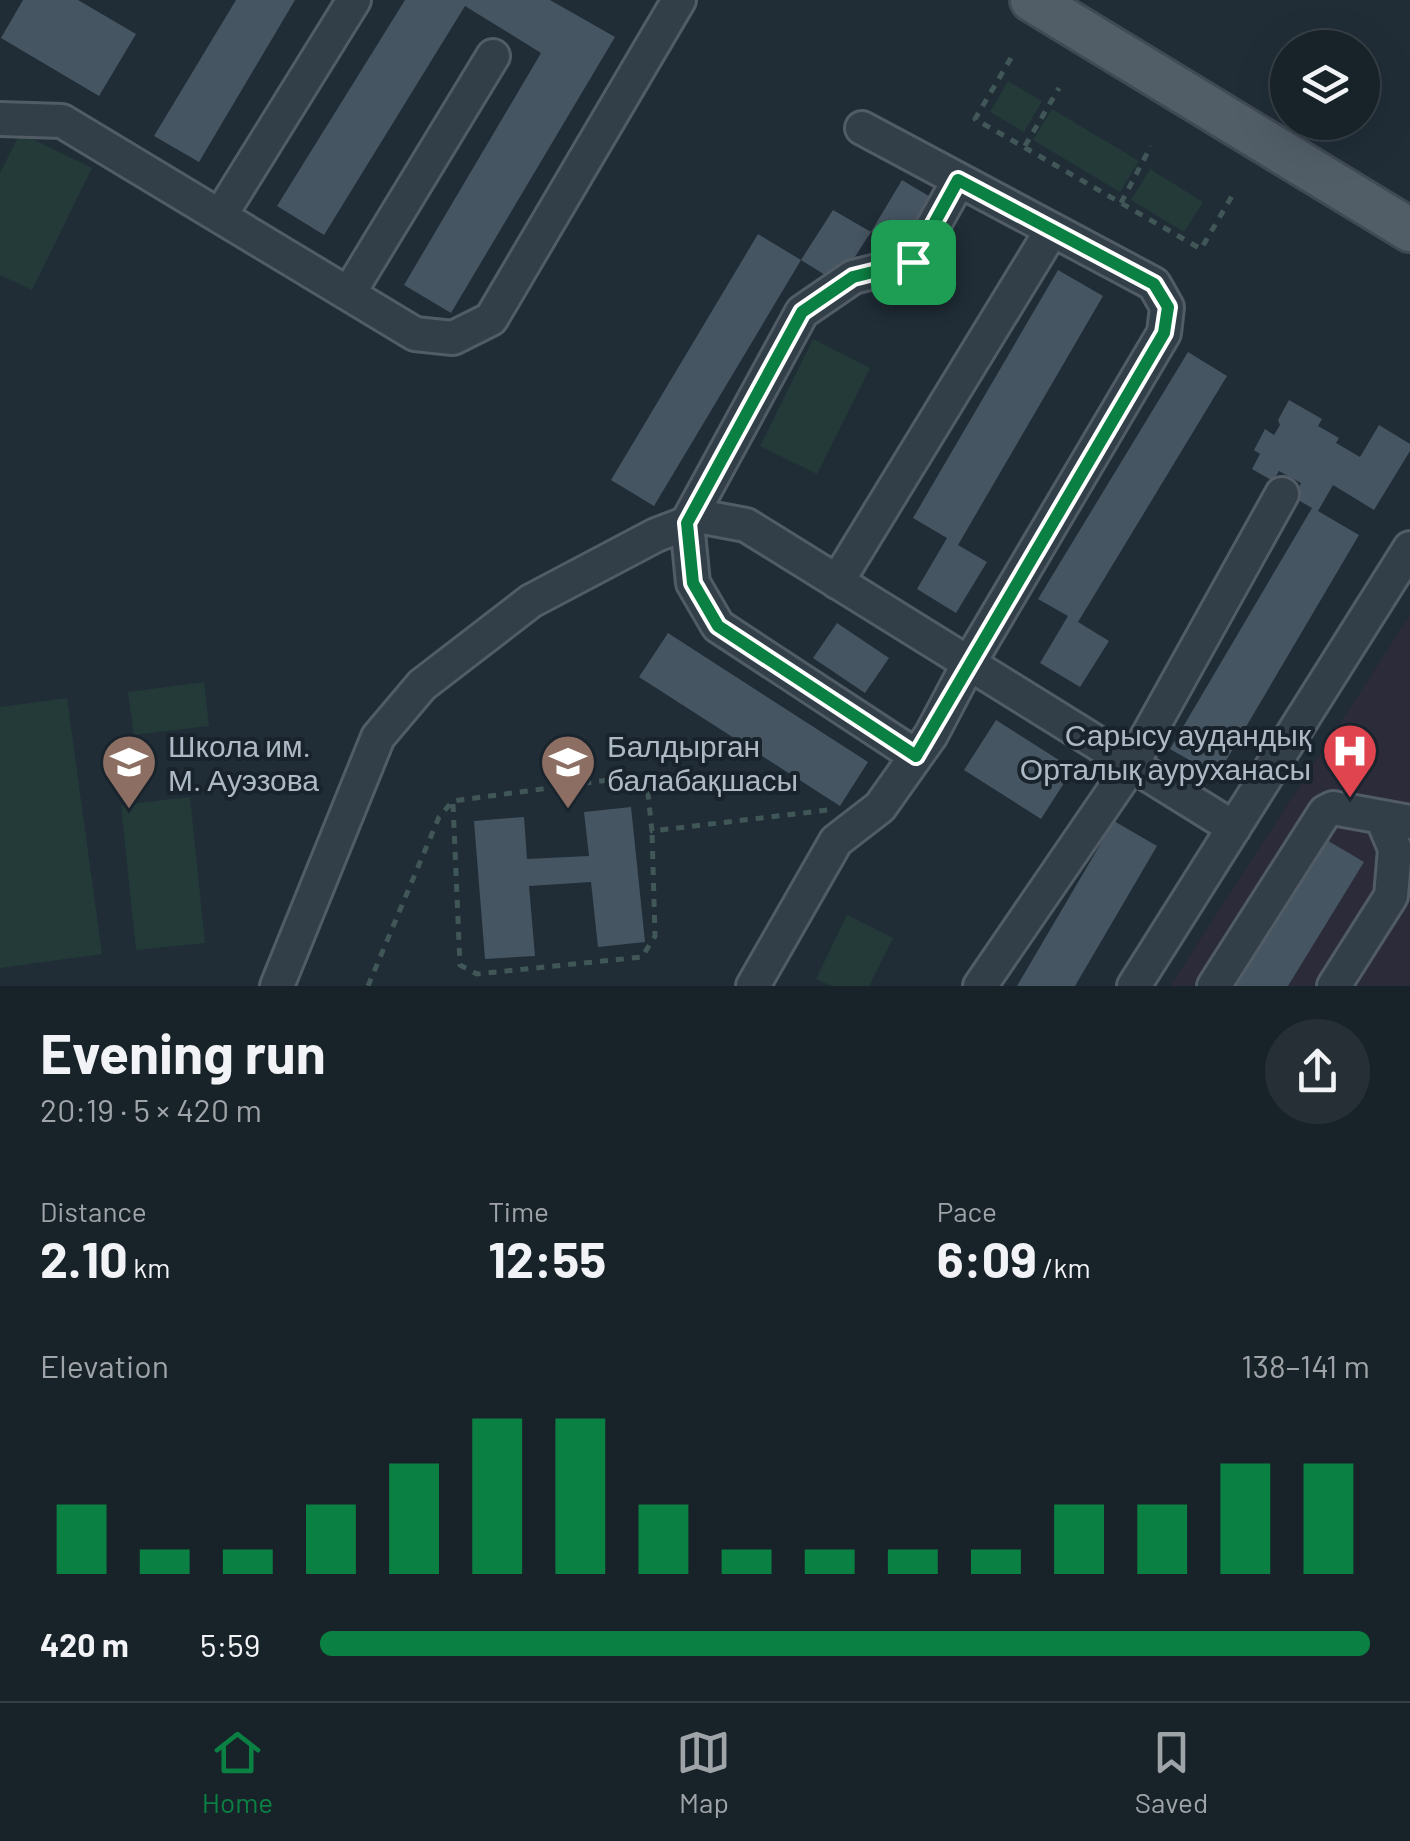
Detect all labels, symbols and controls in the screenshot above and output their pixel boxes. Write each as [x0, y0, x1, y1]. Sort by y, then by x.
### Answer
map controls [1270, 30, 1380, 140]
button: layers [1270, 30, 1380, 140]
pin [871, 220, 956, 305]
icon: arrive [886, 235, 941, 290]
place label: Сарысу аудандық Орталық ауруханасы [1020, 716, 1312, 786]
hospital icon: Сарысу аудандық Орталық ауруханасы [1320, 721, 1380, 800]
place label: Школа им. М. Ауэзова [168, 727, 319, 797]
place label: Балдырган балабақшасы [607, 727, 798, 797]
school or university icon: Школа им. М. Ауэзова [99, 732, 159, 811]
school or university icon: Балдырган балабақшасы [538, 732, 598, 811]
text: Evening run [40, 1019, 326, 1085]
button: share [1265, 1019, 1370, 1124]
text: 20:19 · 5 × 420 m [40, 1090, 262, 1128]
text: Distance [40, 1194, 147, 1228]
text: Time [488, 1194, 549, 1228]
text: Pace [937, 1194, 997, 1228]
text: 2.10 [40, 1228, 128, 1288]
text: 12:55 [488, 1228, 606, 1288]
text: 6:09 [937, 1228, 1037, 1288]
text: km [128, 1250, 171, 1284]
text: /km [1037, 1250, 1091, 1284]
text: Elevation [40, 1346, 169, 1384]
text: 138–141 m [1241, 1346, 1370, 1384]
text: 420 m [40, 1625, 129, 1663]
text: 5:59 [200, 1625, 260, 1663]
tab: Home [202, 1725, 273, 1819]
tab: Map [676, 1725, 731, 1819]
tab: Saved [1135, 1725, 1208, 1819]

